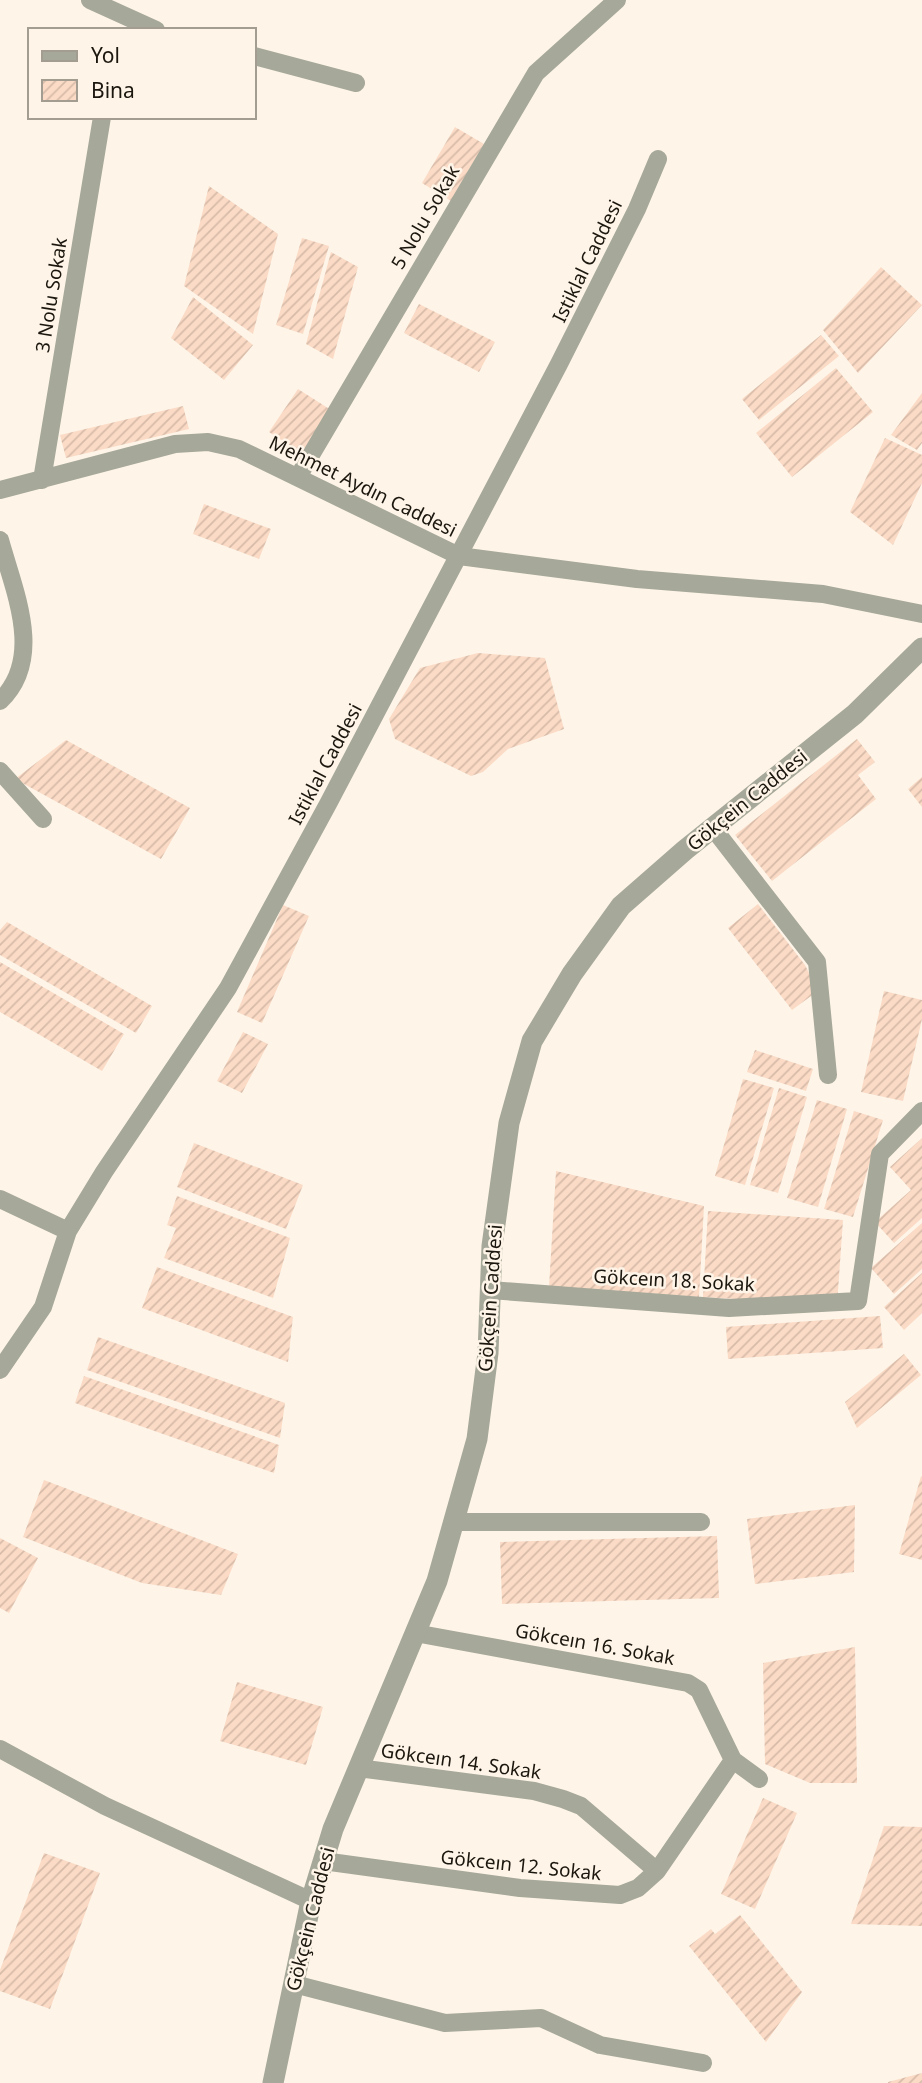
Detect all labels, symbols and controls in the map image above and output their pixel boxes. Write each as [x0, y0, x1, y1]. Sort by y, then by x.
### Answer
legend [28, 28, 256, 119]
text: Yol [91, 41, 120, 69]
text: Bina [91, 76, 135, 104]
street label: 5 Nolu Sokak [385, 160, 465, 274]
street label: Istiklal Caddesi [546, 195, 628, 327]
street label: 3 Nolu Sokak [29, 236, 73, 354]
street label: Mehmet Aydın Caddesi [265, 429, 461, 543]
street label: Istiklal Caddesi [282, 699, 368, 829]
street label: Gökçein Caddesi [681, 743, 813, 857]
street label: Gökçein Caddesi [472, 1223, 508, 1373]
street label: Gökceın 18. Sokak [593, 1263, 755, 1297]
street label: Gökceın 16. Sokak [513, 1617, 677, 1671]
street label: Gökceın 14. Sokak [379, 1737, 543, 1785]
street label: Gökçein Caddesi [280, 1844, 340, 1994]
street label: Gökceın 12. Sokak [439, 1844, 603, 1886]

